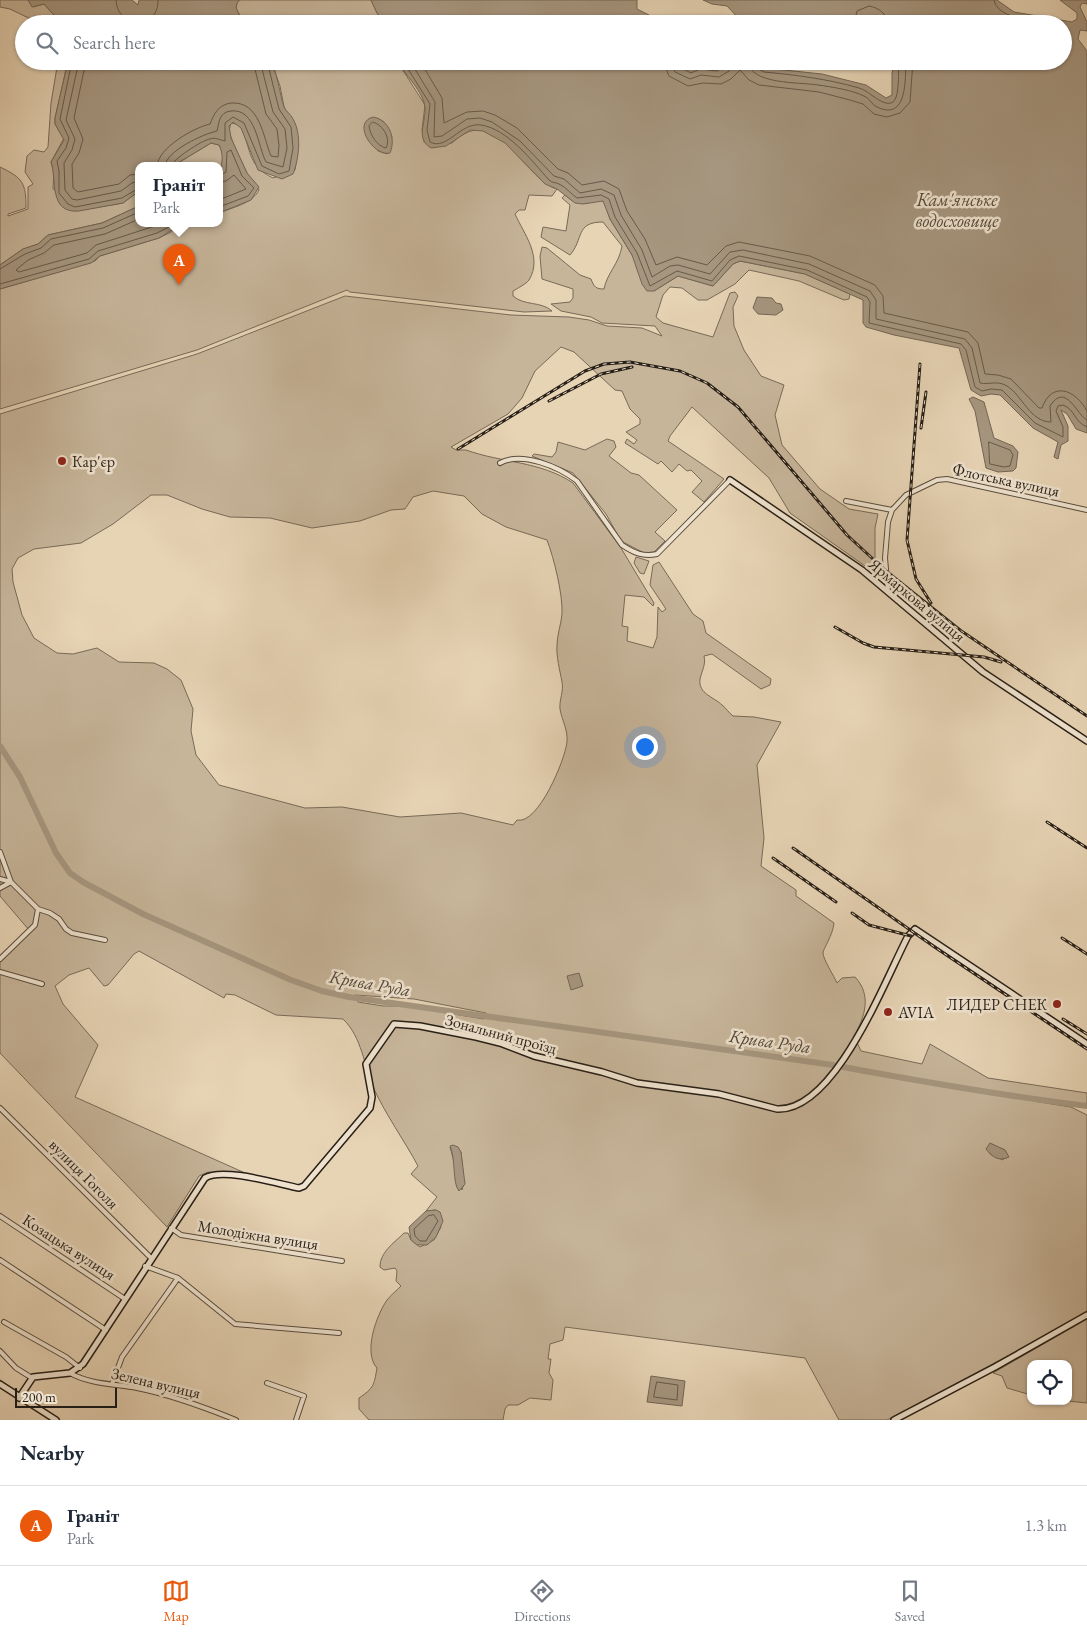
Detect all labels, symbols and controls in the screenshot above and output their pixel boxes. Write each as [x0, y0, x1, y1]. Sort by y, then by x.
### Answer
search box [15, 15, 1072, 70]
icon: search [33, 29, 61, 57]
text: Search here [73, 30, 155, 55]
popup [135, 162, 223, 227]
text: Граніт [153, 172, 205, 197]
water label: Кам'янське водосховище [916, 188, 999, 232]
text: Park [153, 197, 180, 218]
pin: A [163, 244, 195, 285]
place label: Кар'єр [72, 451, 115, 472]
marker: Кар'єр [56, 455, 68, 467]
street label: Флотська вулиця [951, 458, 1061, 502]
street label: Ярмаркова вулиця [864, 553, 970, 647]
your location [632, 734, 658, 760]
water label: Крива Руда [326, 964, 412, 1002]
place label: ЛИДЕР СНЕК [947, 994, 1047, 1015]
marker: ЛИДЕР СНЕК [1051, 998, 1063, 1010]
place label: AVIA [897, 1002, 935, 1023]
marker: AVIA [882, 1006, 894, 1018]
street label: Зональний проїзд [443, 1009, 560, 1059]
water label: Крива Руда [727, 1024, 812, 1059]
street label: вулиця Гоголя [45, 1135, 123, 1213]
street label: Козацька вулиця [19, 1209, 119, 1285]
street label: Молодіжна вулиця [196, 1215, 320, 1255]
map controls [1027, 1360, 1072, 1405]
button: locate [1027, 1360, 1072, 1405]
street label: Зелена вулиця [109, 1363, 203, 1403]
scale bar [15, 1385, 118, 1408]
text: 200 m [22, 1388, 56, 1406]
text: Nearby [20, 1439, 84, 1466]
text: Граніт [67, 1503, 119, 1528]
text: A [30, 1515, 42, 1536]
text: 1.3 km [1025, 1515, 1067, 1536]
text: Park [67, 1528, 94, 1549]
tab: Map [162, 1577, 190, 1625]
tab: Directions [514, 1577, 571, 1625]
tab: Saved [895, 1577, 925, 1625]

